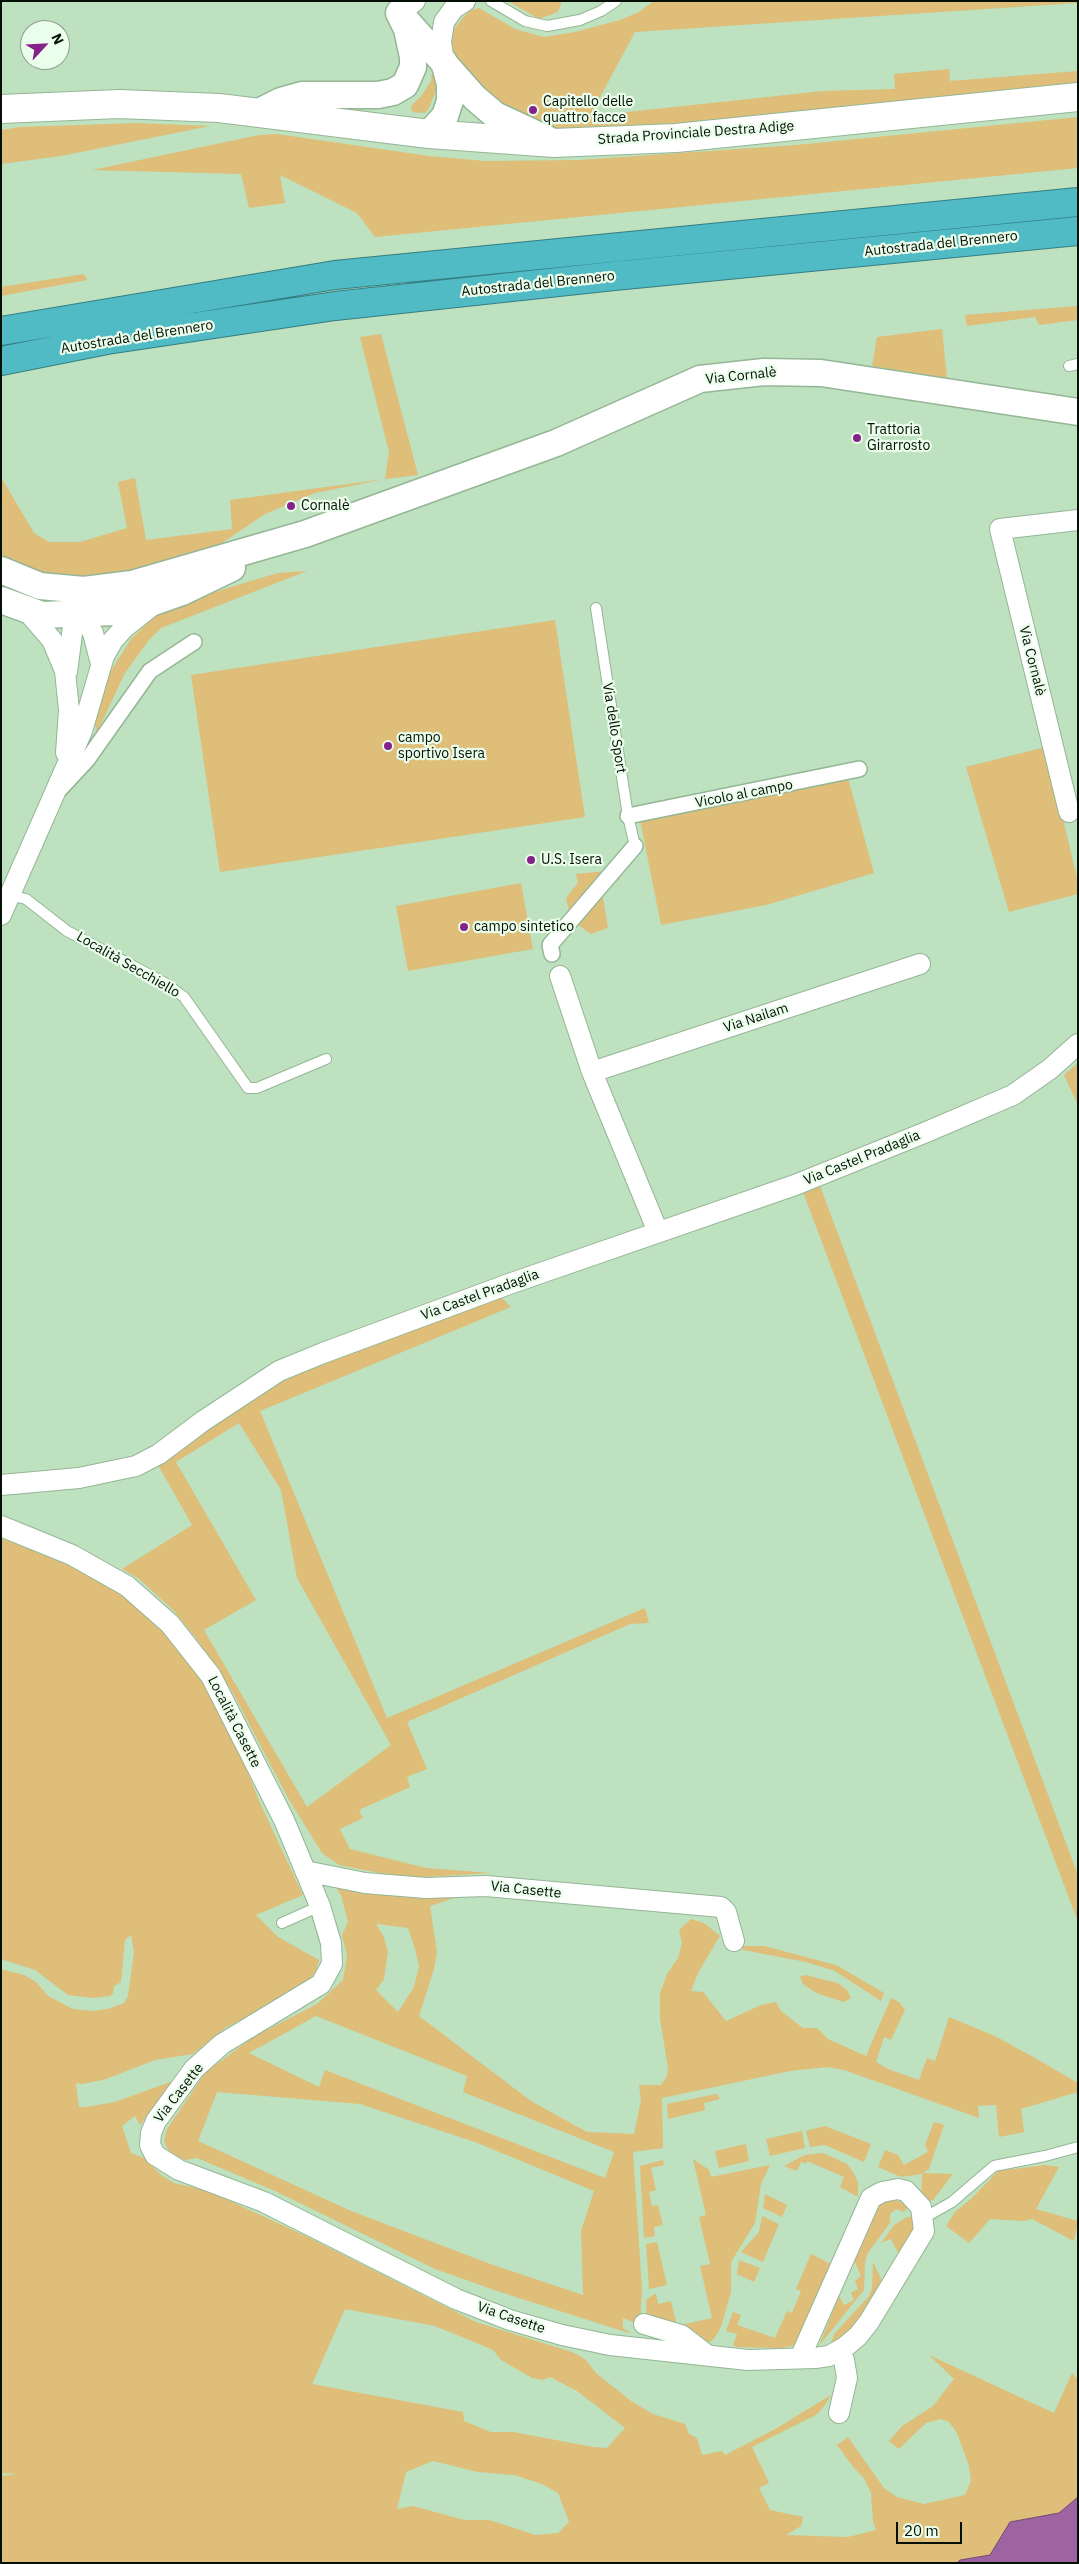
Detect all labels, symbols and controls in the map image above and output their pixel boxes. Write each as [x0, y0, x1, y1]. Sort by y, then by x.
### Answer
north arrow [20, 20, 70, 70]
text: N [47, 31, 68, 47]
place label: Capitello delle quattro facce [543, 94, 633, 126]
marker: Capitello delle quattro facce [527, 104, 539, 116]
street label: Strada Provinciale Destra Adige [597, 118, 795, 148]
street label: Autostrada del Brennero [864, 228, 1018, 260]
street label: Autostrada del Brennero [461, 268, 615, 300]
street label: Autostrada del Brennero [60, 317, 214, 357]
street label: Via Cornalè [705, 364, 777, 388]
place label: Trattoria Girarrosto [867, 422, 930, 454]
marker: Trattoria Girarrosto [851, 432, 863, 444]
place label: Cornalè [301, 498, 350, 514]
marker: Cornalè [285, 500, 297, 512]
street label: Via Cornalè [1015, 624, 1049, 698]
street label: Via dello Sport [599, 681, 629, 775]
place label: campo sportivo Isera [398, 730, 485, 762]
marker: campo sportivo Isera [382, 740, 394, 752]
street label: Vicolo al campo [694, 776, 794, 812]
place label: U.S. Isera [541, 852, 602, 868]
marker: U.S. Isera [525, 854, 537, 866]
place label: campo sintetico [474, 919, 574, 935]
marker: campo sintetico [458, 921, 470, 933]
street label: Località Secchiello [73, 929, 183, 1001]
street label: Via Nailam [721, 1000, 791, 1036]
street label: Via Castel Pradaglia [801, 1127, 923, 1189]
street label: Via Castel Pradaglia [419, 1266, 541, 1324]
street label: Località Casette [204, 1674, 264, 1770]
street label: Via Casette [490, 1878, 562, 1902]
street label: Via Casette [151, 2060, 207, 2126]
street label: Via Casette [475, 2299, 547, 2337]
scale bar [899, 2512, 965, 2544]
text: 20 m [904, 2521, 939, 2540]

